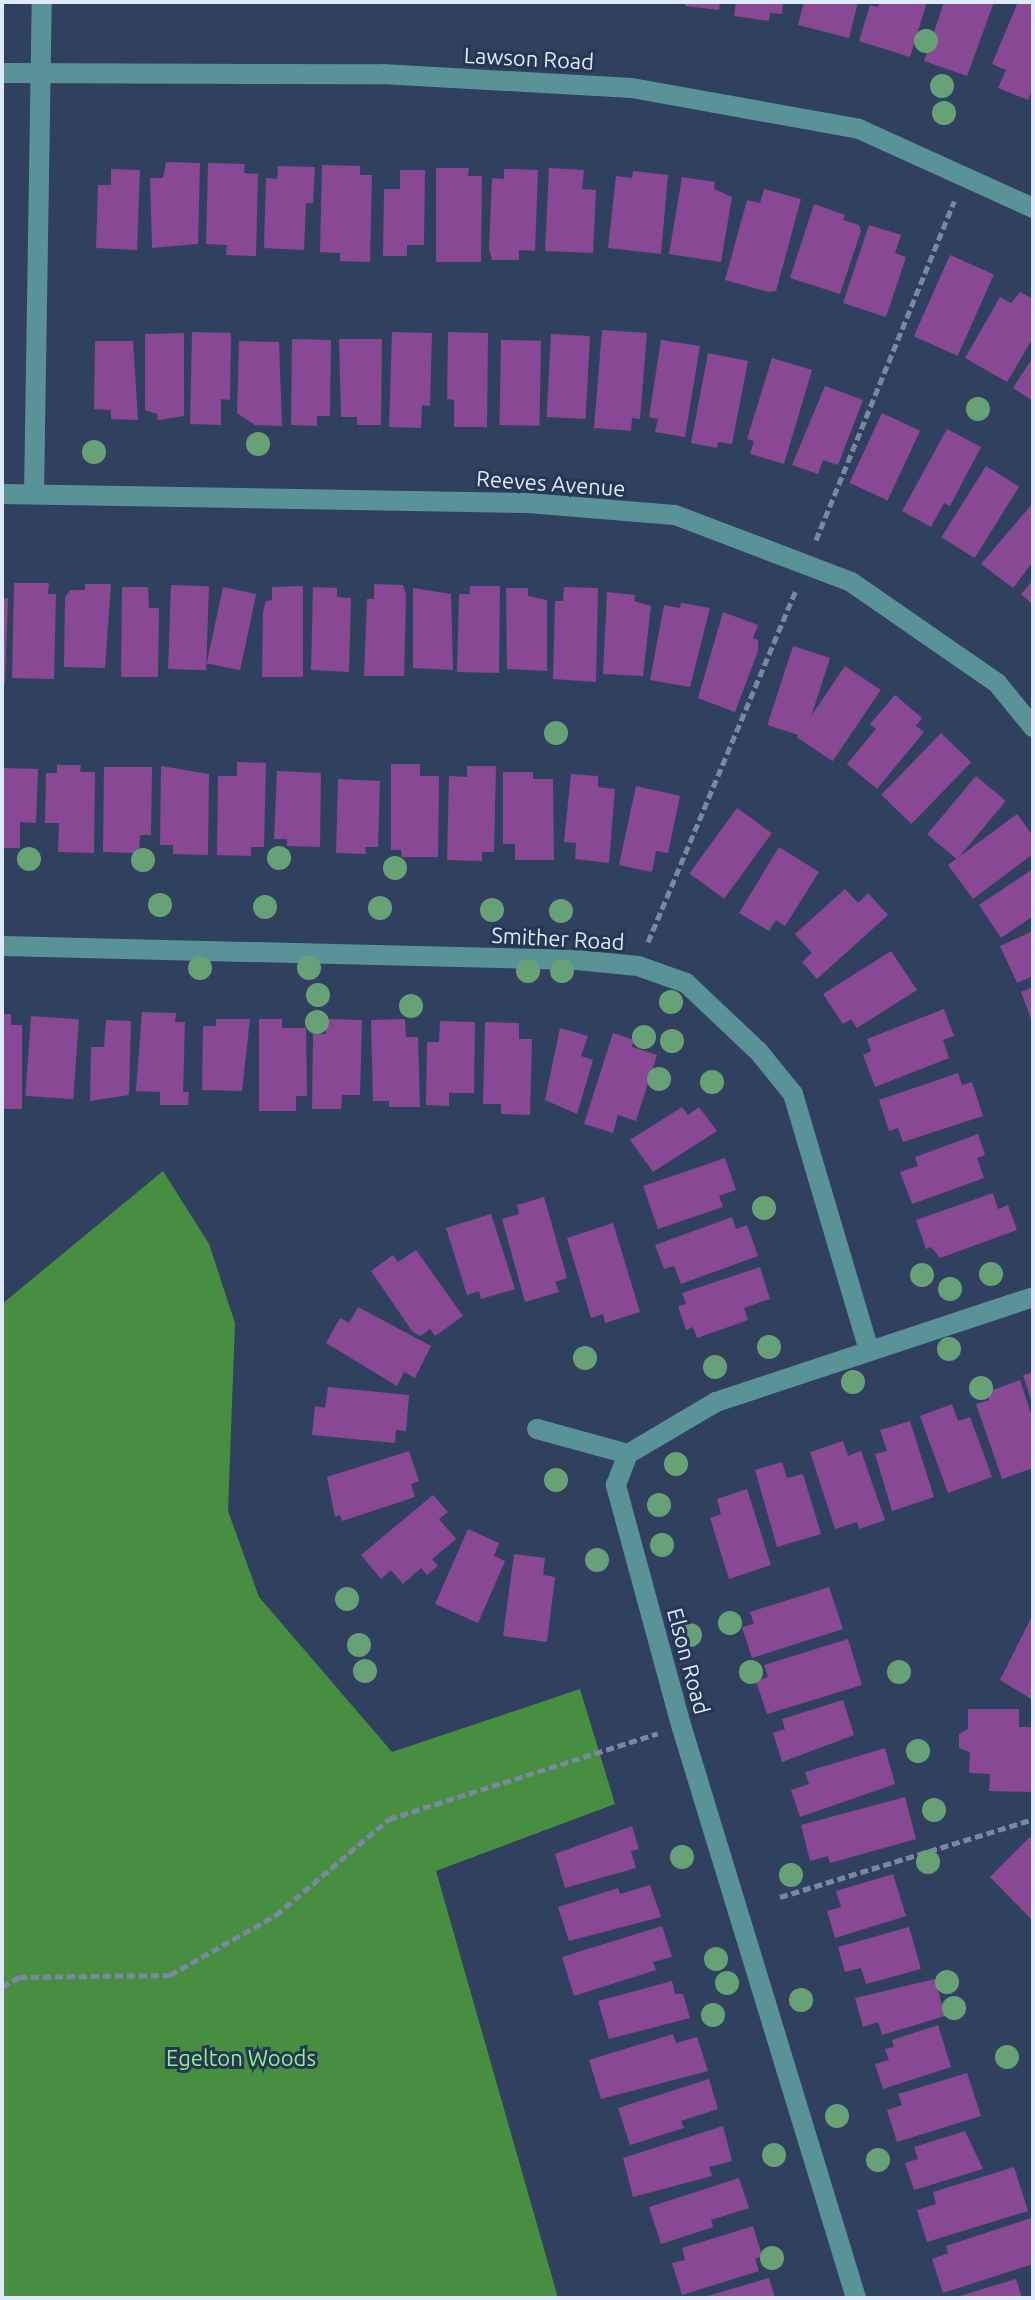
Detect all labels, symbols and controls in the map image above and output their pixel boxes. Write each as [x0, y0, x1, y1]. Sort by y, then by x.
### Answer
street label: Lawson Road [463, 41, 595, 75]
street label: Reeves Avenue [476, 465, 626, 501]
street label: Smither Road [491, 921, 625, 955]
street label: Elson Road [662, 1605, 716, 1717]
park label: Egelton Woods [166, 2045, 316, 2071]

